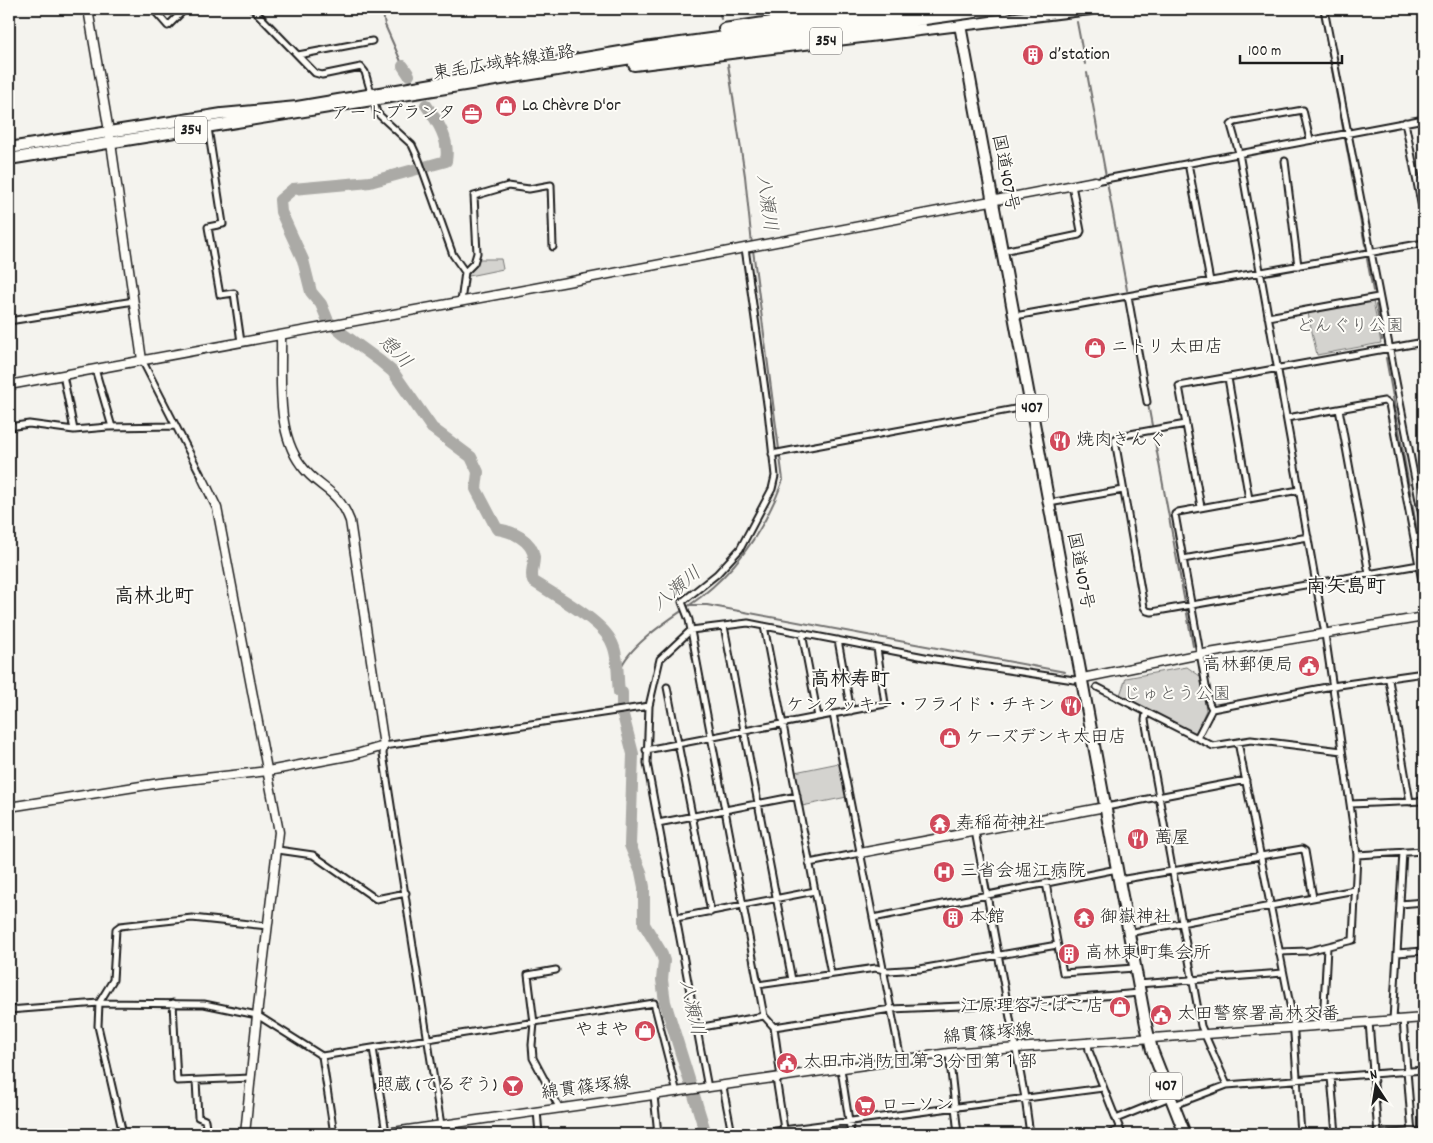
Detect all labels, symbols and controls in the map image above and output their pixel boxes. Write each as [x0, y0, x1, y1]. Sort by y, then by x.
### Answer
road number: 354 [810, 27, 842, 54]
scale bar [1240, 32, 1343, 64]
street label: 東毛広域幹線道路 [431, 40, 577, 88]
text: 100 m [1248, 41, 1281, 63]
building icon: d’station [1021, 43, 1045, 67]
place label: d’station [1049, 43, 1110, 68]
shop icon: La Chèvre D'or [494, 94, 518, 118]
place label: La Chèvre D'or [522, 94, 621, 119]
place label: アートプランタ [331, 102, 456, 127]
office icon: アートプランタ [460, 102, 484, 126]
road number: 354 [175, 116, 207, 144]
street label: 国道407号 [984, 132, 1024, 214]
water label: 八瀬川 [748, 173, 782, 233]
park label: どんぐり公園 [1296, 315, 1404, 340]
water label: 憩川 [371, 330, 417, 376]
shop icon: ニトリ 太田店 [1083, 336, 1107, 360]
place label: ニトリ 太田店 [1111, 336, 1223, 361]
road number: 407 [1016, 394, 1048, 422]
restaurant icon: 焼肉きんぐ [1048, 429, 1072, 453]
place label: 焼肉きんぐ [1076, 429, 1166, 454]
street label: 国道407号 [1059, 530, 1099, 612]
water label: 八瀬川 [647, 561, 709, 619]
district label: 南矢島町 [1306, 574, 1386, 602]
district label: 高林北町 [114, 584, 194, 612]
place label: 高林郵便局 [1203, 654, 1293, 679]
public building icon: 高林郵便局 [1297, 654, 1321, 678]
district label: 高林寿町 [810, 667, 890, 695]
park label: じゅとう公園 [1123, 683, 1231, 708]
place label: ケンタッキー・フライド・チキン [786, 694, 1055, 719]
restaurant icon: ケンタッキー・フライド・チキン [1059, 694, 1083, 718]
shop icon: ケーズデンキ太田店 [938, 726, 962, 750]
place label: ケーズデンキ太田店 [966, 726, 1127, 751]
temple icon: 寿稲荷神社 [928, 812, 952, 836]
place label: 寿稲荷神社 [956, 812, 1046, 837]
restaurant icon: 萬屋 [1126, 827, 1150, 851]
place label: 萬屋 [1154, 827, 1190, 852]
hospital icon: 三省会堀江病院 [932, 860, 956, 884]
place label: 三省会堀江病院 [960, 860, 1086, 885]
building icon: 本館 [941, 906, 965, 930]
place label: 本館 [969, 906, 1005, 931]
temple icon: 御嶽神社 [1072, 906, 1096, 930]
place label: 御嶽神社 [1100, 906, 1172, 931]
building icon: 高林東町集会所 [1057, 942, 1081, 966]
place label: 高林東町集会所 [1085, 942, 1211, 967]
water label: 八瀬川 [670, 977, 710, 1039]
place label: 江原理容たばこ店 [960, 995, 1104, 1020]
shop icon: 江原理容たばこ店 [1108, 995, 1132, 1019]
public building icon: 太田警察署高林交番 [1149, 1003, 1173, 1027]
place label: 太田警察署高林交番 [1177, 1003, 1339, 1028]
place label: やまや [575, 1019, 629, 1044]
shop icon: やまや [633, 1019, 657, 1043]
street label: 綿貫篠塚線 [942, 1019, 1034, 1051]
public building icon: 太田市消防団第３分団第１部 [775, 1051, 799, 1075]
place label: 太田市消防団第３分団第１部 [803, 1051, 1037, 1076]
north arrow [1350, 1060, 1400, 1110]
text: N [1368, 1065, 1379, 1086]
street label: 綿貫篠塚線 [540, 1071, 632, 1107]
road number: 407 [1150, 1072, 1182, 1100]
place label: 照蔵 (てるぞう) [376, 1074, 497, 1099]
bar icon: 照蔵 (てるぞう) [501, 1074, 525, 1098]
supermarket icon: ローソン [853, 1094, 877, 1118]
place label: ローソン [881, 1094, 953, 1119]

